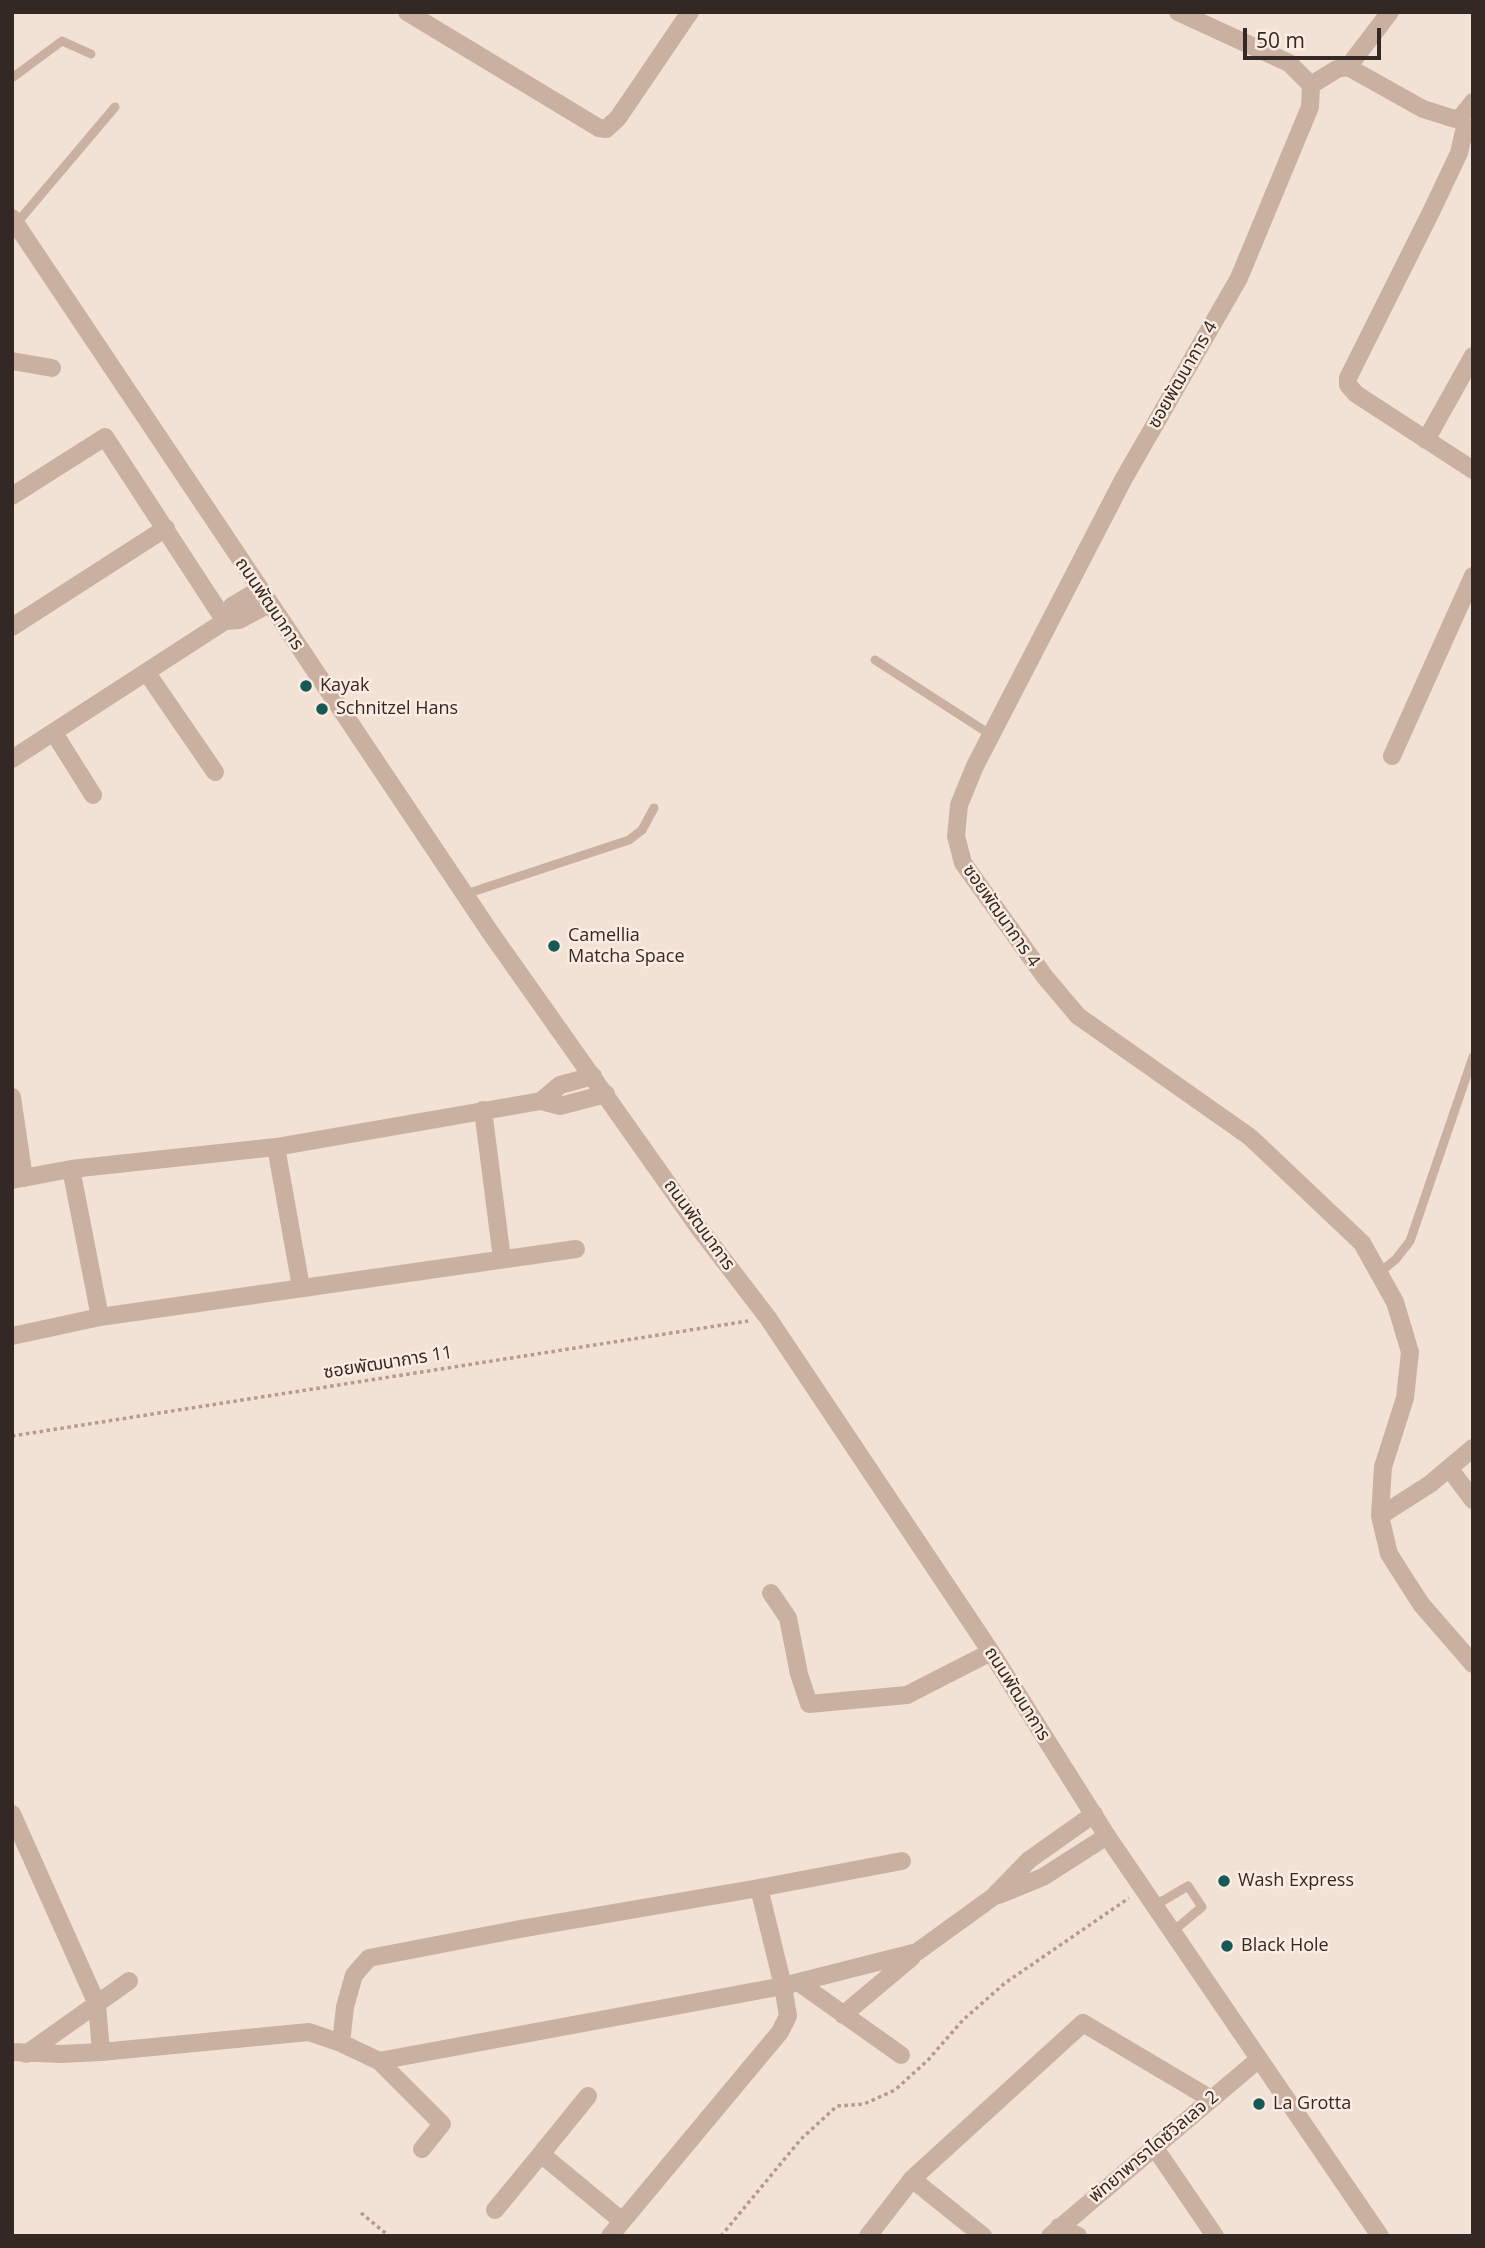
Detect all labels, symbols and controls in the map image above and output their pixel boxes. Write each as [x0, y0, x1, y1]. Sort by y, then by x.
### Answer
scale bar [1247, 14, 1385, 58]
text: 50 m [1256, 26, 1305, 54]
street label: ซอยพัฒนาการ 4 [1144, 318, 1222, 432]
street label: ถนนพัฒนาการ [230, 554, 308, 654]
place label: Kayak [320, 675, 370, 697]
marker: Kayak [298, 678, 314, 694]
place label: Schnitzel Hans [336, 698, 458, 720]
marker: Schnitzel Hans [314, 701, 330, 717]
street label: ซอยพัฒนาการ 4 [958, 861, 1044, 971]
place label: Camellia Matcha Space [568, 925, 685, 968]
marker: Camellia Matcha Space [546, 938, 562, 954]
street label: ถนนพัฒนาการ [659, 1175, 739, 1275]
street label: ซอยพัฒนาการ 11 [322, 1342, 454, 1384]
street label: ถนนพัฒนาการ [980, 1643, 1054, 1745]
place label: Wash Express [1238, 1870, 1354, 1892]
marker: Wash Express [1216, 1873, 1232, 1889]
place label: Black Hole [1241, 1935, 1329, 1957]
marker: Black Hole [1219, 1938, 1235, 1954]
street label: พัทยาพาราไดซ์วิลเลจ 2 [1085, 2086, 1223, 2208]
place label: La Grotta [1273, 2093, 1351, 2115]
marker: La Grotta [1251, 2096, 1267, 2112]

